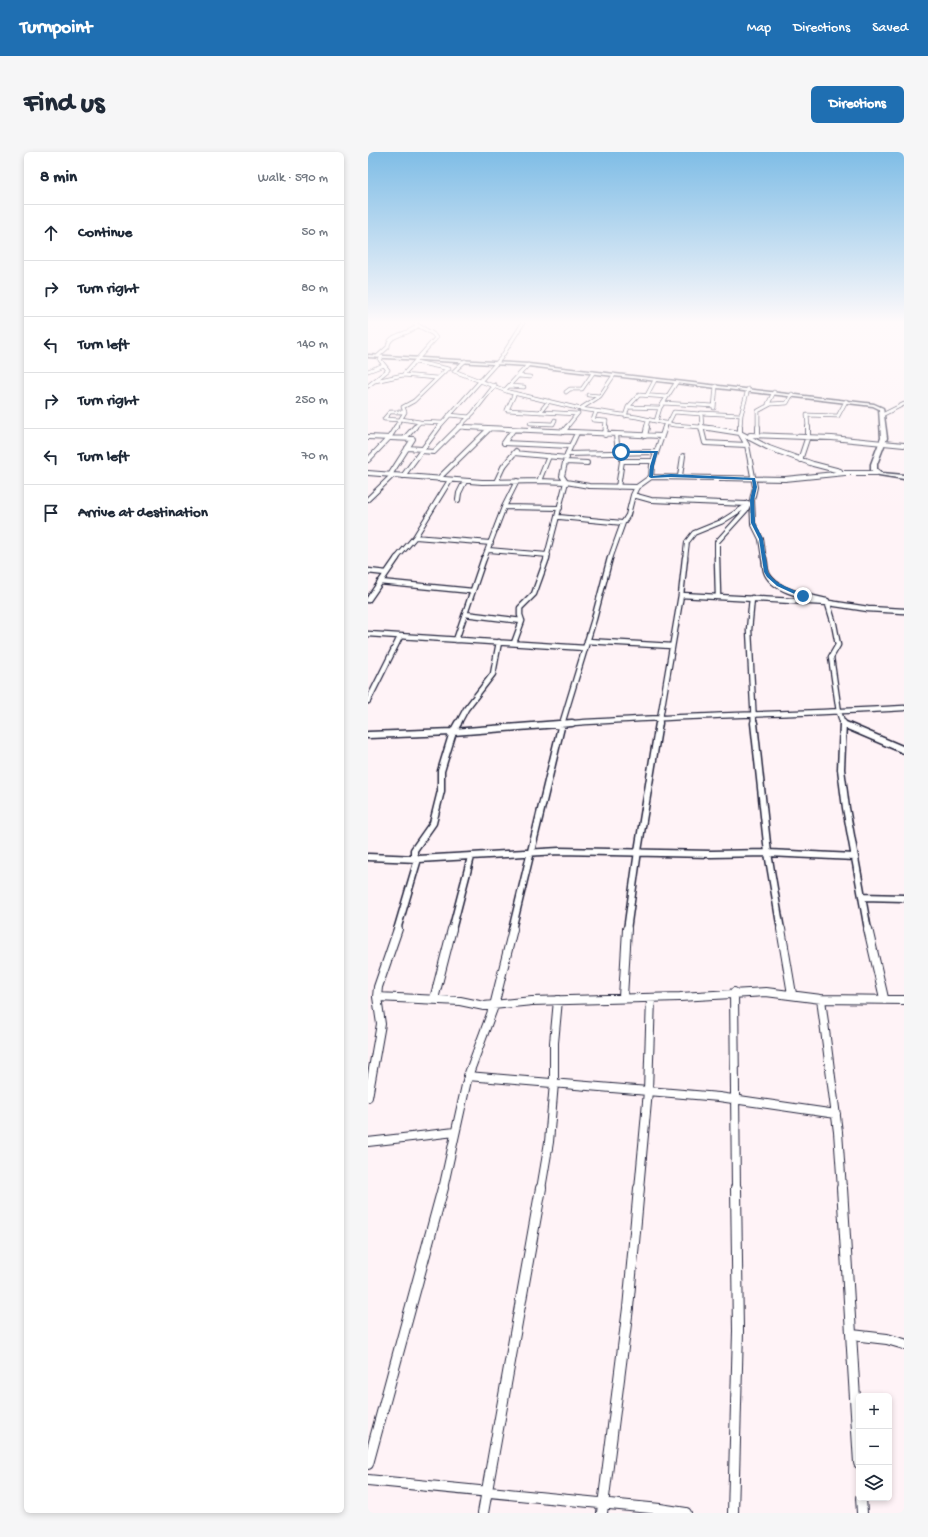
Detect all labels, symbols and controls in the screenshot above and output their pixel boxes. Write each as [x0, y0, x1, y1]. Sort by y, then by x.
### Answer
text: Turnpoint [20, 17, 92, 40]
text: Map [747, 20, 771, 37]
text: Directions [793, 20, 850, 37]
text: Saved [872, 20, 908, 37]
button: Directions [811, 86, 904, 123]
text: Find us [24, 88, 104, 121]
text: 8 min [40, 168, 77, 188]
text: Walk · 590 m [258, 171, 328, 186]
icon: ahead [40, 222, 62, 244]
text: Continue [78, 224, 132, 242]
text: 50 m [301, 225, 328, 240]
icon: right [40, 278, 62, 300]
text: Turn right [78, 280, 138, 298]
text: 80 m [301, 281, 328, 296]
icon: left [40, 334, 62, 356]
text: Turn left [78, 336, 129, 354]
text: 140 m [297, 337, 328, 352]
icon: right [40, 390, 62, 412]
text: Turn right [78, 392, 138, 410]
text: 250 m [295, 393, 328, 408]
route start [612, 443, 630, 461]
icon: left [40, 446, 62, 468]
text: Turn left [78, 448, 129, 466]
text: 70 m [302, 449, 328, 464]
icon: arrive [40, 502, 62, 524]
text: Arrive at destination [78, 504, 208, 522]
route end [794, 587, 812, 605]
map controls [856, 1393, 892, 1501]
button: + [856, 1393, 892, 1429]
button: − [856, 1429, 892, 1465]
button: layers [856, 1465, 892, 1501]

